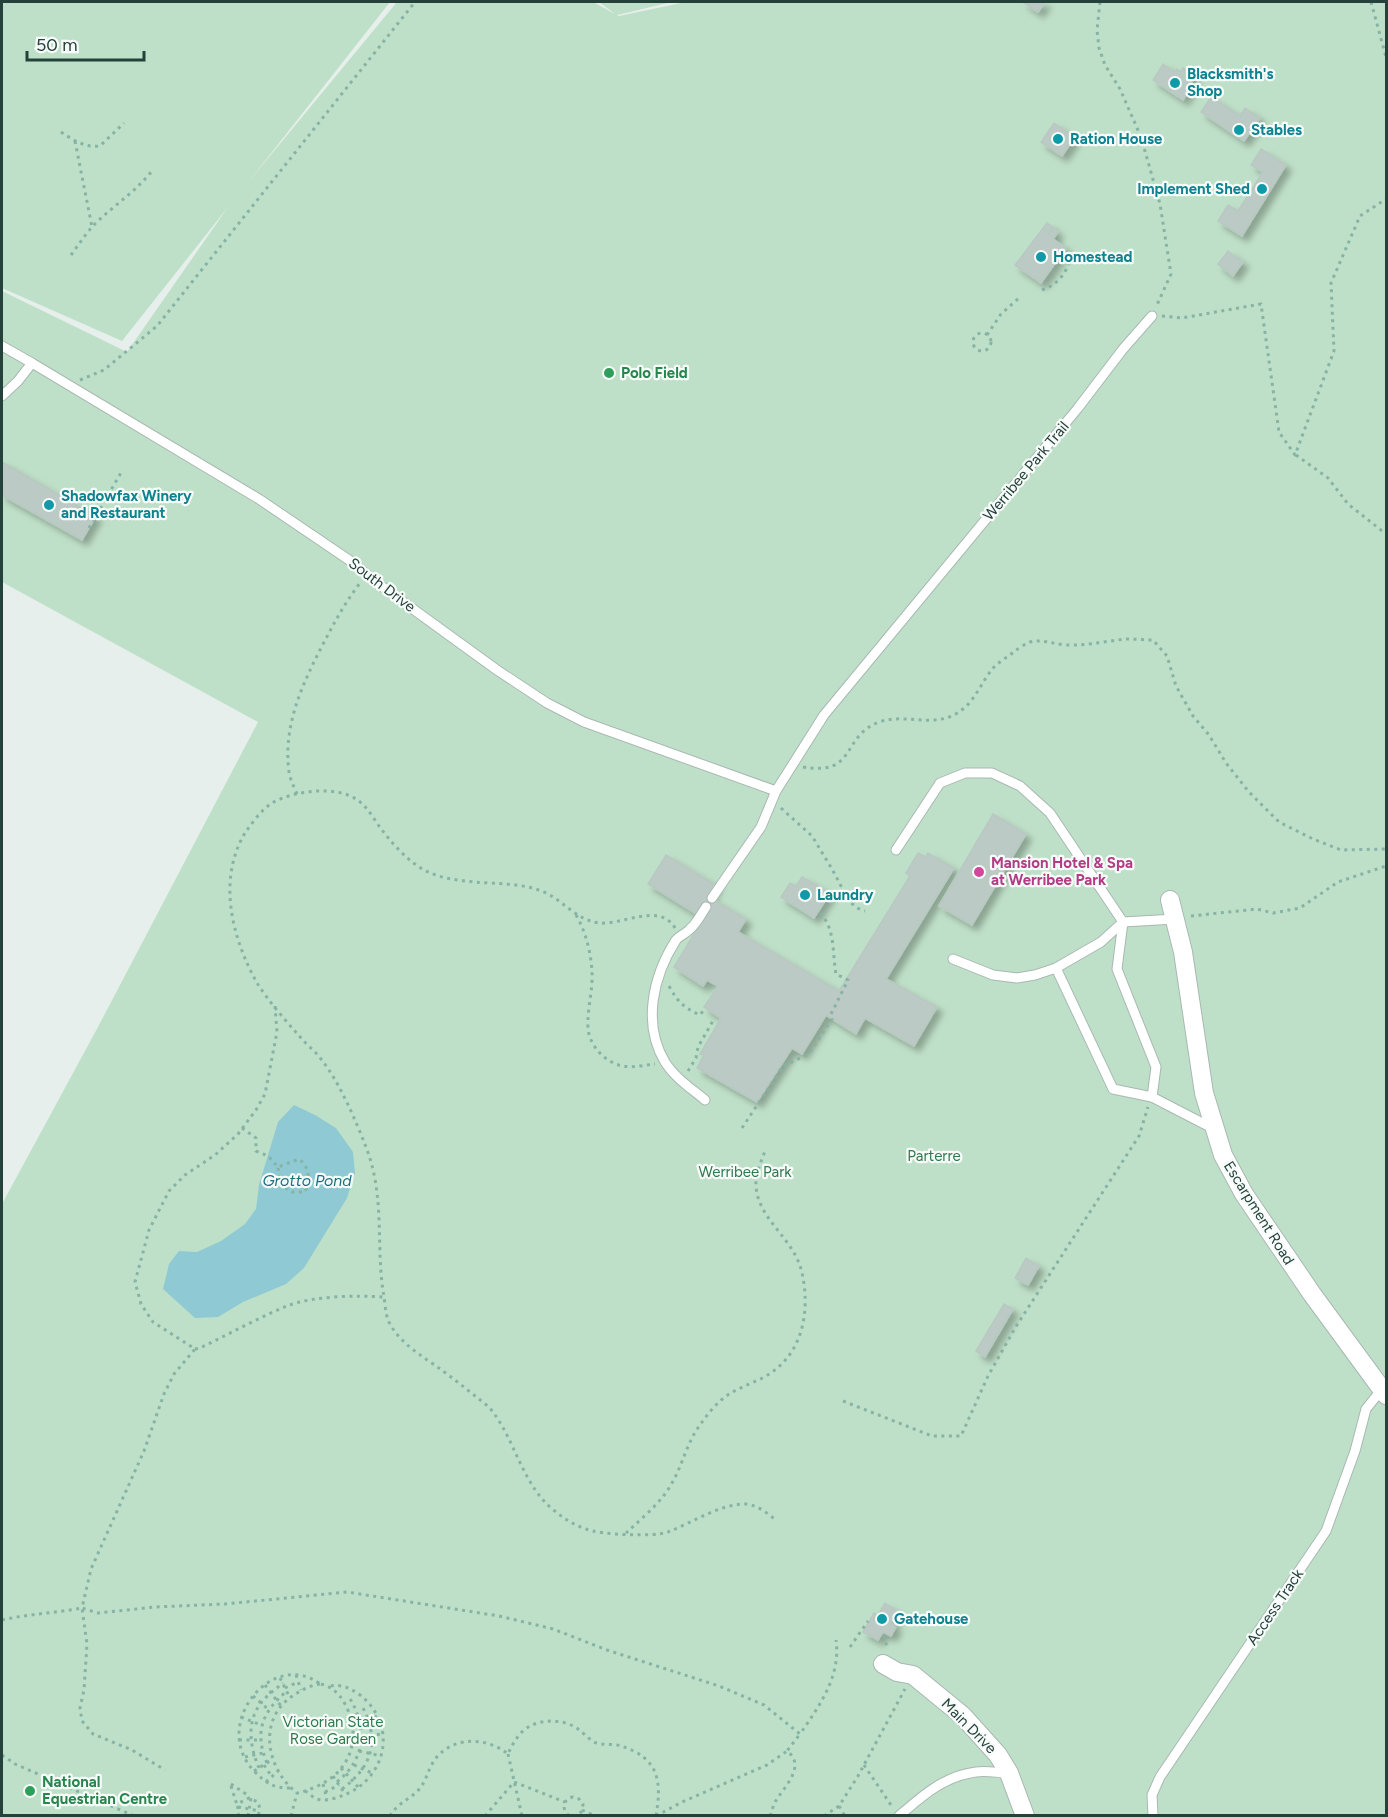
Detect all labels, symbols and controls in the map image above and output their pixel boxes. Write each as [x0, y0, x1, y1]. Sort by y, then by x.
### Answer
scale bar [27, 24, 144, 62]
text: 50 m [36, 34, 78, 56]
place label: Blacksmith's Shop [1187, 65, 1273, 100]
marker: Blacksmith's Shop [1168, 76, 1182, 90]
place label: Stables [1251, 121, 1302, 139]
marker: Stables [1232, 123, 1246, 137]
place label: Ration House [1070, 130, 1163, 148]
marker: Ration House [1051, 132, 1065, 146]
place label: Implement Shed [1137, 180, 1250, 198]
marker: Implement Shed [1255, 182, 1269, 196]
place label: Homestead [1053, 248, 1133, 266]
marker: Homestead [1034, 250, 1048, 264]
place label: Polo Field [621, 364, 688, 382]
marker: Polo Field [602, 366, 616, 380]
street label: Werribee Park Trail [979, 418, 1073, 524]
place label: Shadowfax Winery and Restaurant [61, 487, 192, 522]
marker: Shadowfax Winery and Restaurant [42, 498, 56, 512]
street label: South Drive [345, 554, 419, 616]
place label: Mansion Hotel & Spa at Werribee Park [991, 854, 1133, 889]
marker: Mansion Hotel & Spa at Werribee Park [972, 865, 986, 879]
place label: Laundry [817, 886, 874, 904]
marker: Laundry [798, 888, 812, 902]
park label: Parterre [907, 1147, 961, 1165]
street label: Escarpment Road [1220, 1158, 1298, 1268]
park label: Werribee Park [698, 1163, 792, 1181]
water label: Grotto Pond [262, 1171, 352, 1190]
street label: Access Track [1243, 1565, 1307, 1648]
place label: Gatehouse [894, 1610, 969, 1628]
marker: Gatehouse [875, 1612, 889, 1626]
street label: Main Drive [938, 1695, 1000, 1757]
park label: Victorian State Rose Garden [283, 1713, 383, 1748]
place label: National Equestrian Centre [42, 1773, 168, 1808]
marker: National Equestrian Centre [23, 1784, 37, 1798]

